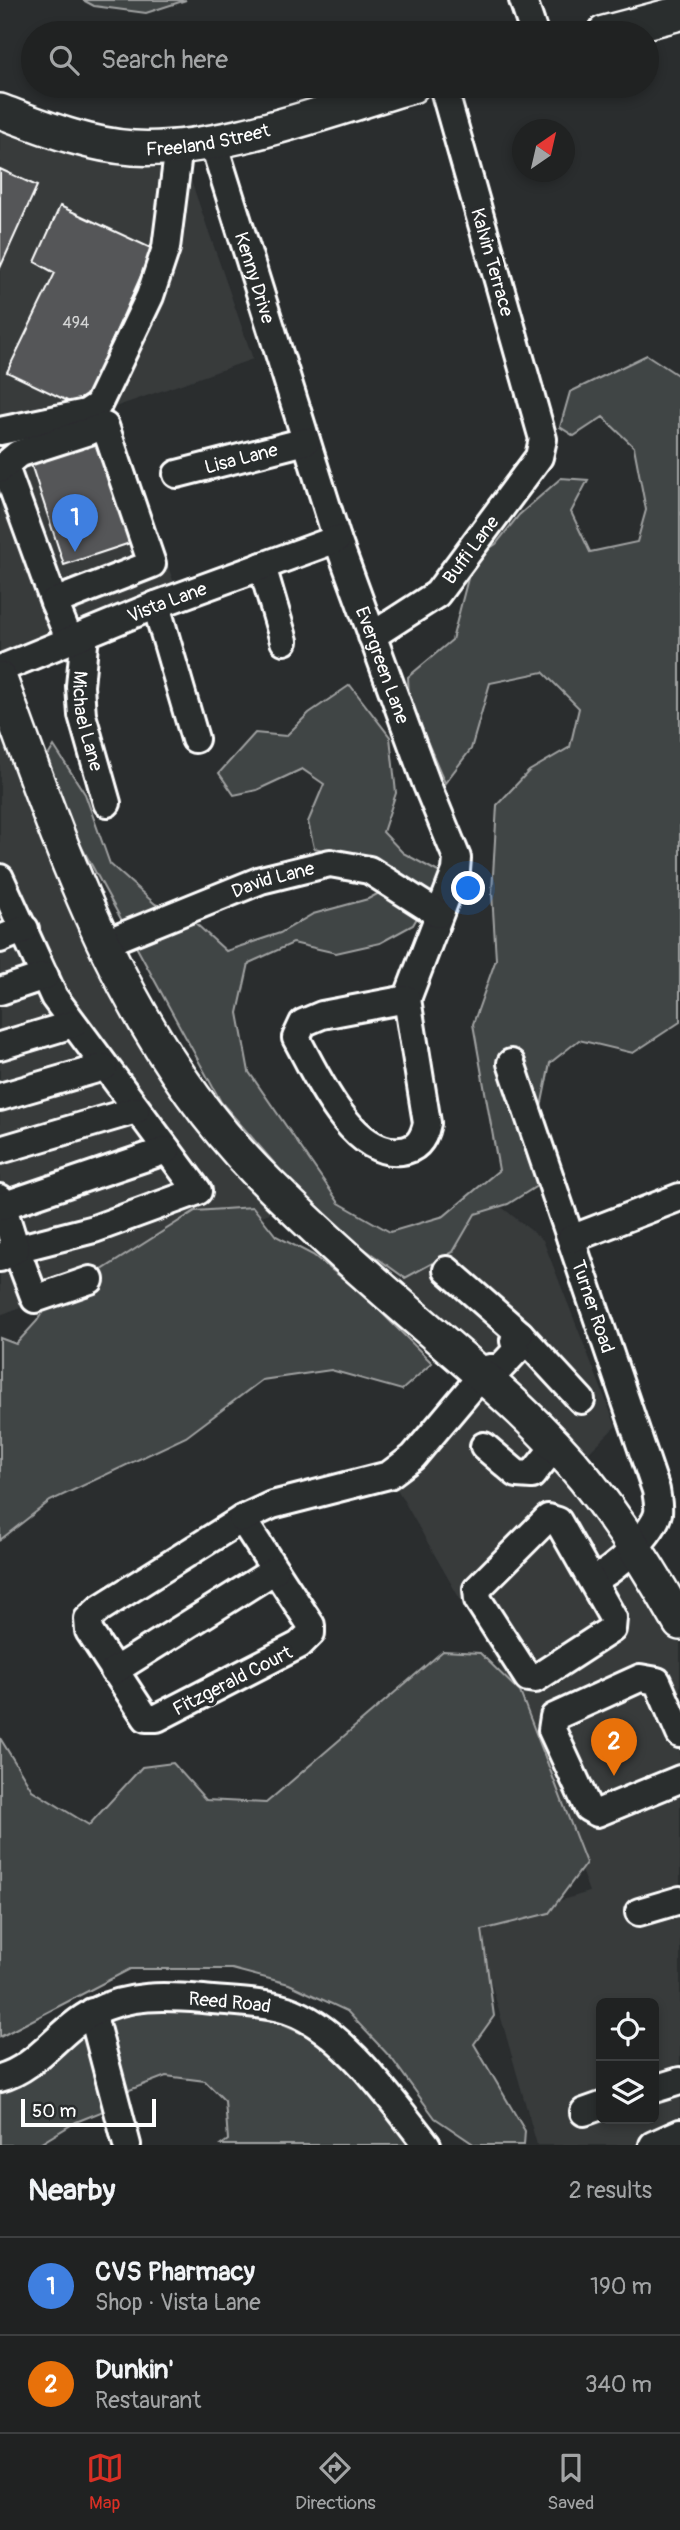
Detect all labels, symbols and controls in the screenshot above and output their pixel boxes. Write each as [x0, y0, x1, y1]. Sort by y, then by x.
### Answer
search box [21, 21, 659, 98]
icon: search [45, 41, 83, 79]
text: Search here [101, 44, 228, 76]
street label: Freeland Street [146, 118, 273, 161]
north arrow [512, 119, 575, 182]
street label: Kalvin Terrace [465, 205, 519, 320]
street label: Kenny Drive [229, 229, 280, 327]
house number: 494 [63, 313, 89, 333]
street label: Lisa Lane [202, 438, 281, 479]
pin: 1 [52, 494, 98, 552]
street label: Buffi Lane [438, 510, 505, 589]
street label: Vista Lane [124, 576, 211, 628]
street label: Evergreen Lane [350, 603, 415, 728]
street label: Michael Lane [67, 670, 108, 774]
street label: David Lane [228, 856, 317, 904]
your location [451, 871, 485, 905]
street label: Turner Road [566, 1257, 620, 1356]
street label: Fitzgerald Court [169, 1640, 296, 1721]
pin: 2 [591, 1718, 637, 1776]
street label: Reed Road [188, 1987, 273, 2019]
map controls [596, 1998, 659, 2124]
button: locate [596, 1998, 659, 2061]
button: layers [596, 2061, 659, 2124]
scale bar [21, 2096, 156, 2128]
text: 50 m [32, 2099, 76, 2123]
text: Nearby [28, 2172, 115, 2209]
text: 2 results [569, 2176, 652, 2205]
text: CVS Pharmacy [95, 2256, 255, 2288]
text: 1 [47, 2272, 56, 2301]
text: 190 m [590, 2272, 652, 2301]
text: Shop · Vista Lane [95, 2288, 261, 2317]
text: Dunkin' [95, 2354, 174, 2386]
text: 2 [45, 2370, 57, 2399]
text: 340 m [585, 2370, 652, 2399]
text: Restaurant [95, 2386, 201, 2415]
tab: Map [86, 2449, 124, 2515]
tab: Directions [295, 2449, 376, 2515]
tab: Saved [547, 2449, 594, 2515]

